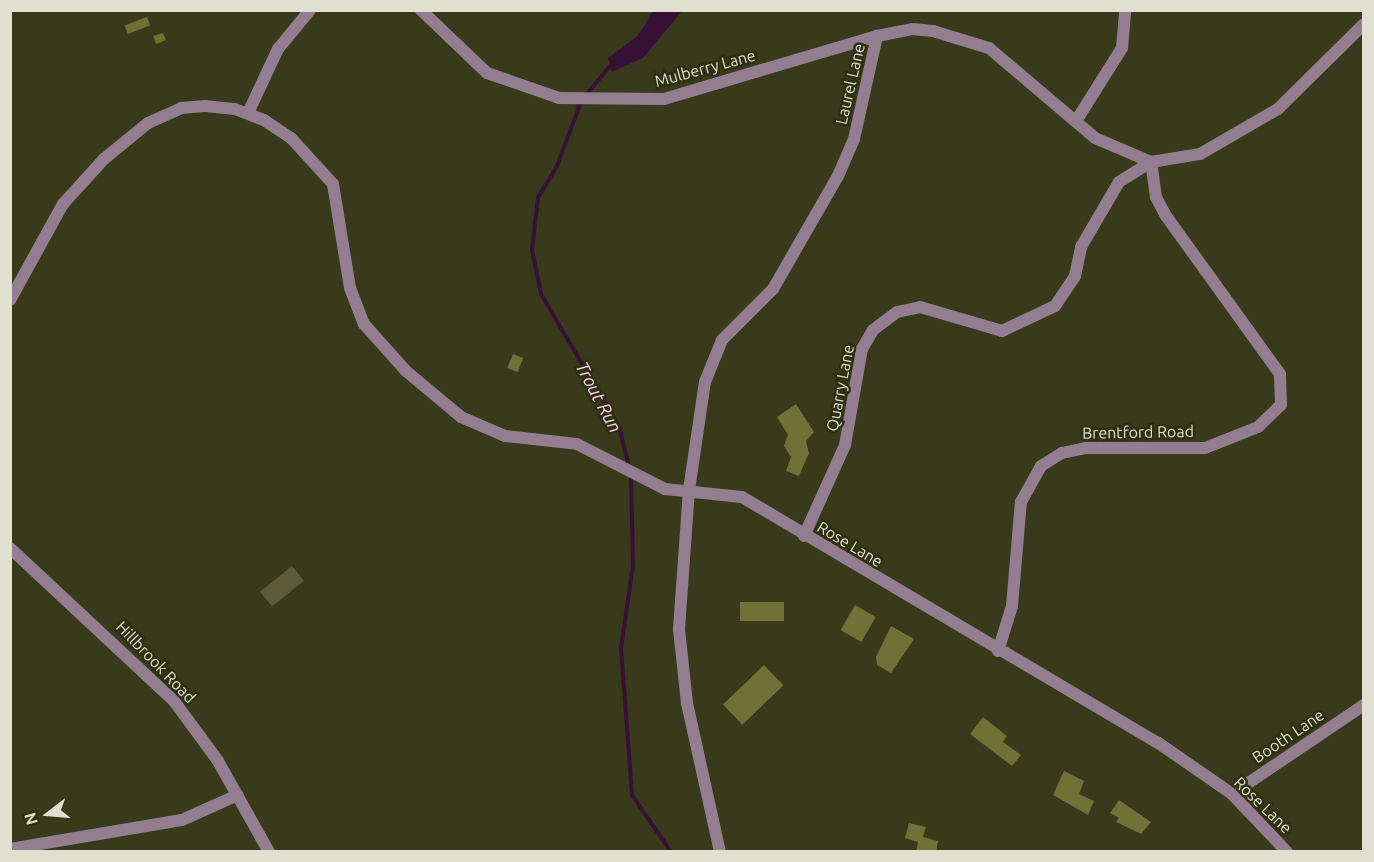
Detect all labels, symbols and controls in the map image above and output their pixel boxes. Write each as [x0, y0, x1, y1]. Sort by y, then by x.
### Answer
street label: Laurel Lane [831, 42, 869, 126]
street label: Mulberry Lane [652, 45, 758, 91]
street label: Quarry Lane [822, 343, 858, 433]
water label: Trout Run [571, 358, 627, 436]
street label: Brentford Road [1082, 421, 1194, 443]
street label: Rose Lane [814, 517, 886, 571]
street label: Hillbrook Road [112, 617, 200, 707]
street label: Booth Lane [1249, 705, 1327, 767]
street label: Rose Lane [1230, 773, 1296, 837]
north arrow [18, 784, 78, 844]
text: N [20, 811, 41, 827]

